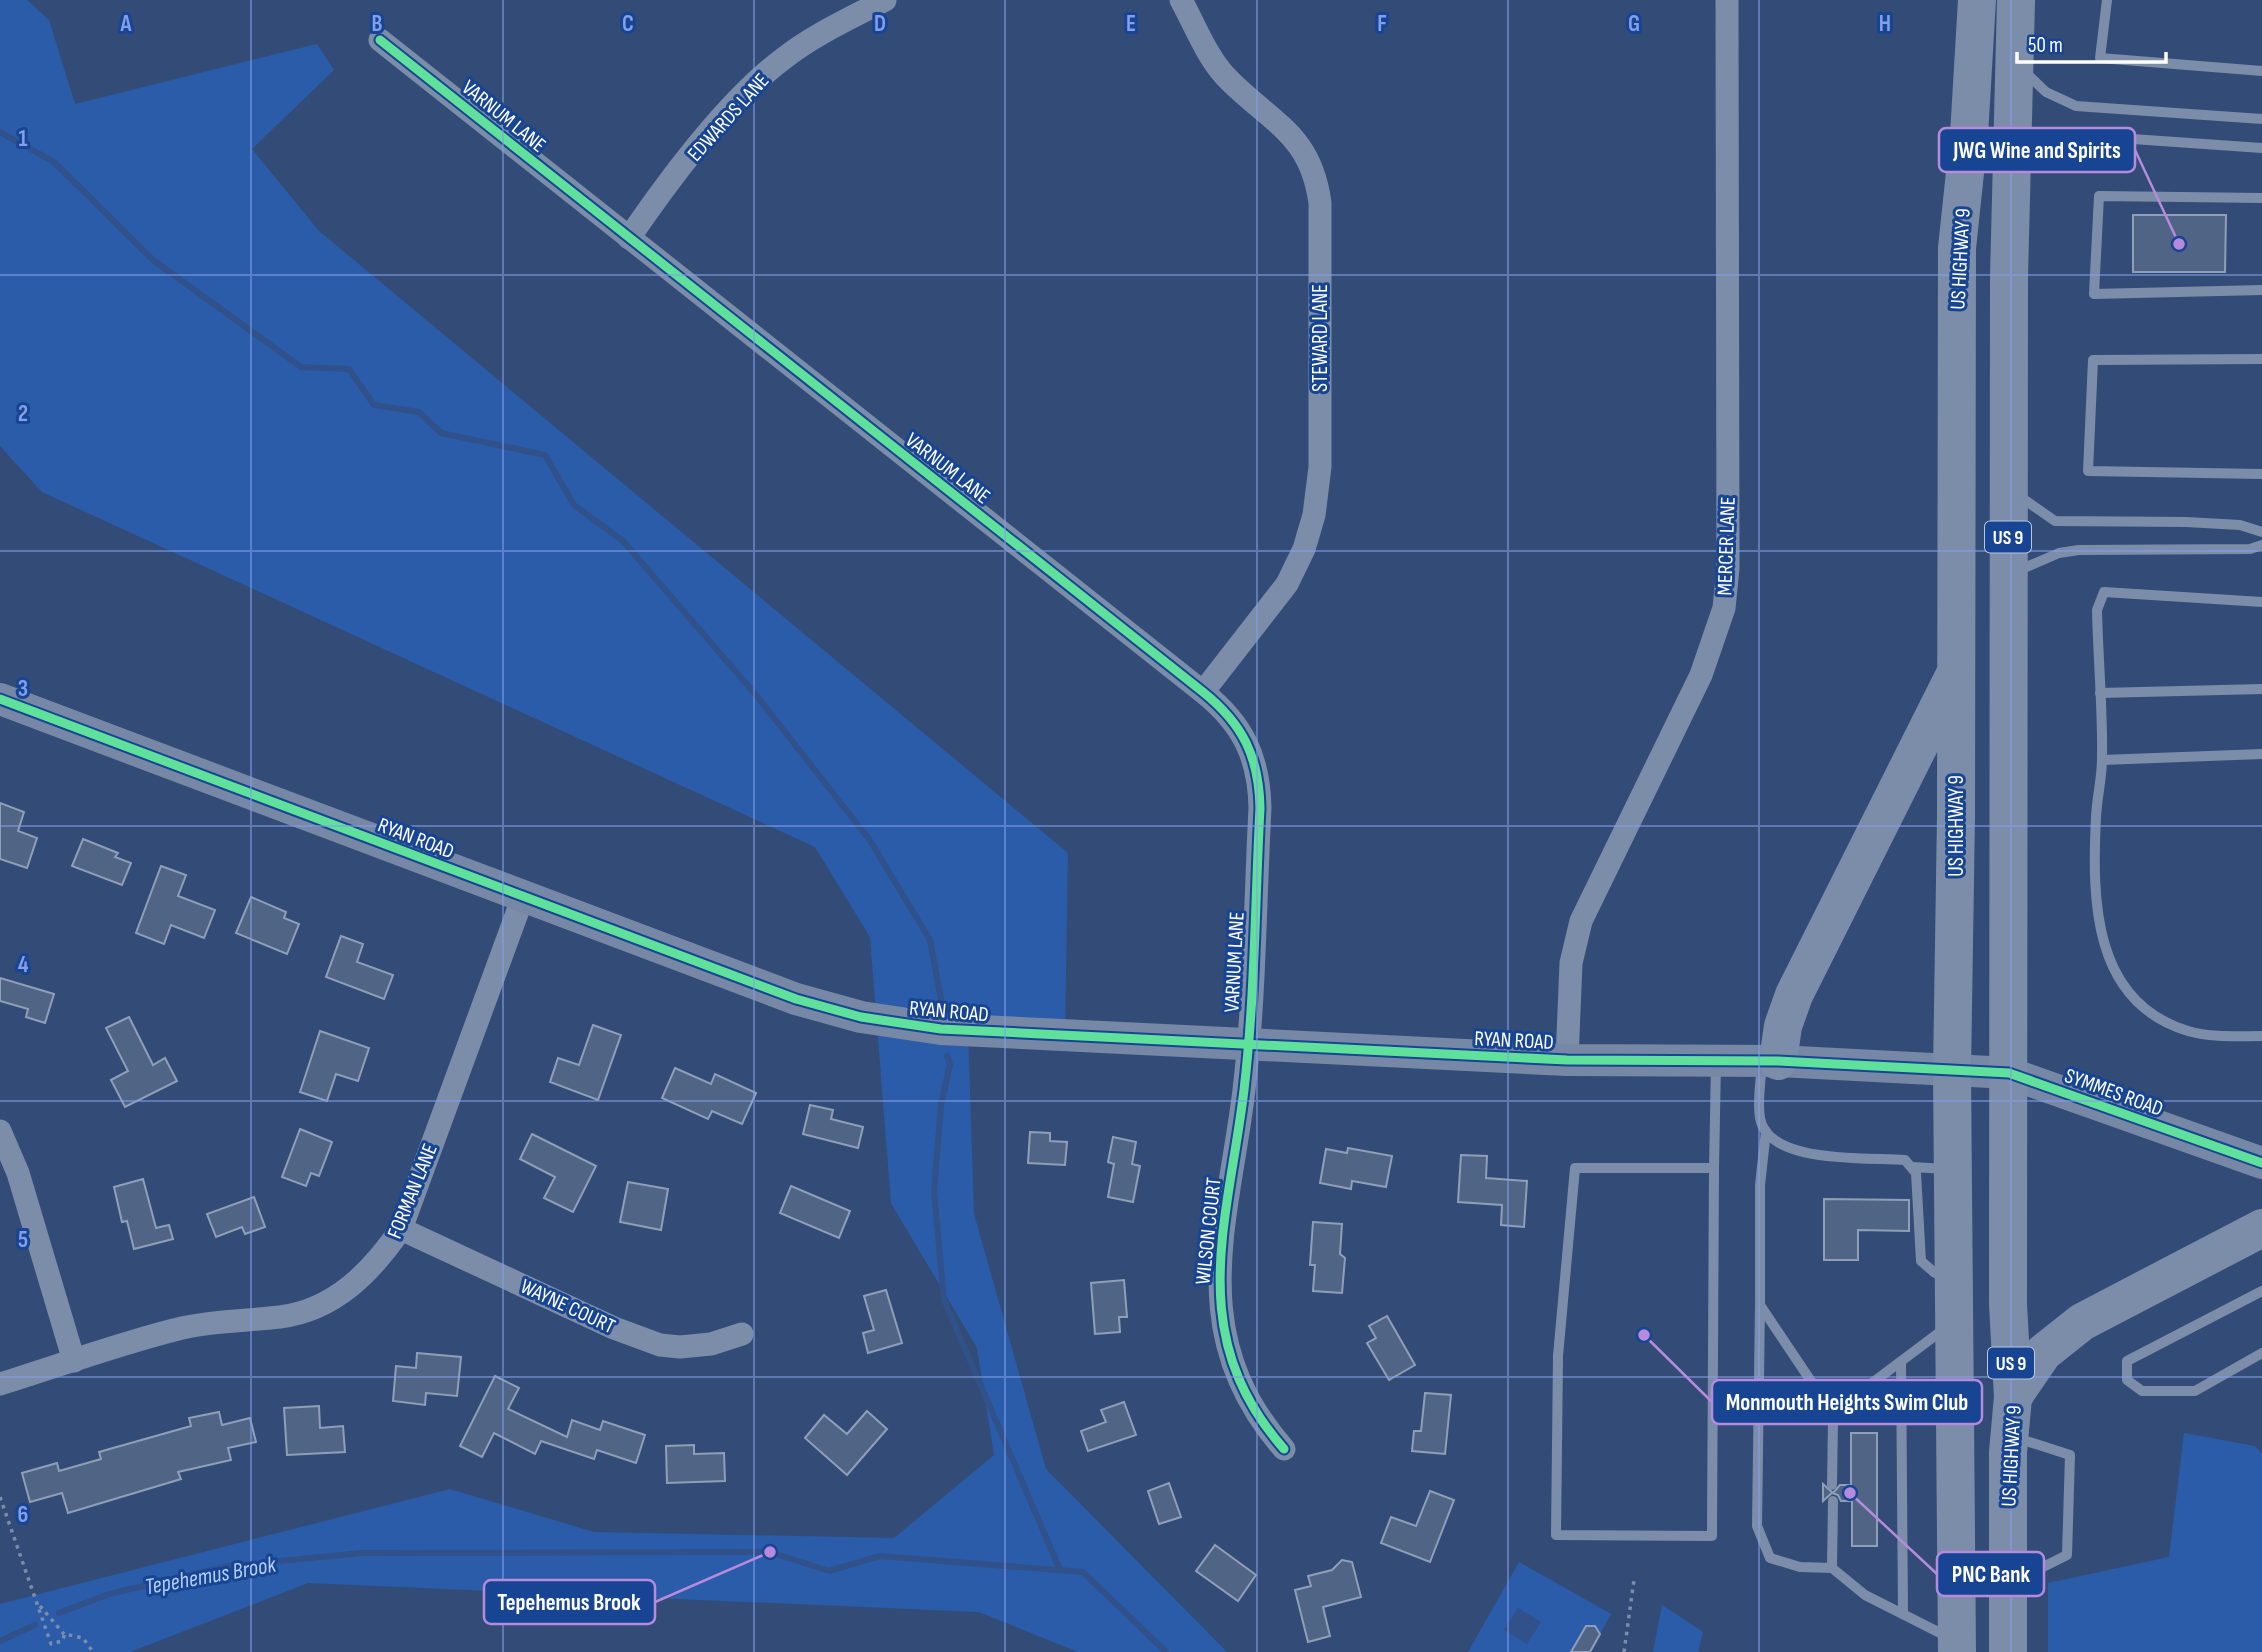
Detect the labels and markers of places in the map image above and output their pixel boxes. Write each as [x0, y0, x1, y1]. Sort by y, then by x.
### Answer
callout: JWG Wine and Spirits [1939, 128, 2135, 172]
callout: Monmouth Heights Swim Club [1712, 1380, 1982, 1424]
callout: PNC Bank [1937, 1552, 2044, 1596]
callout: Tepehemus Brook [484, 1580, 655, 1624]

